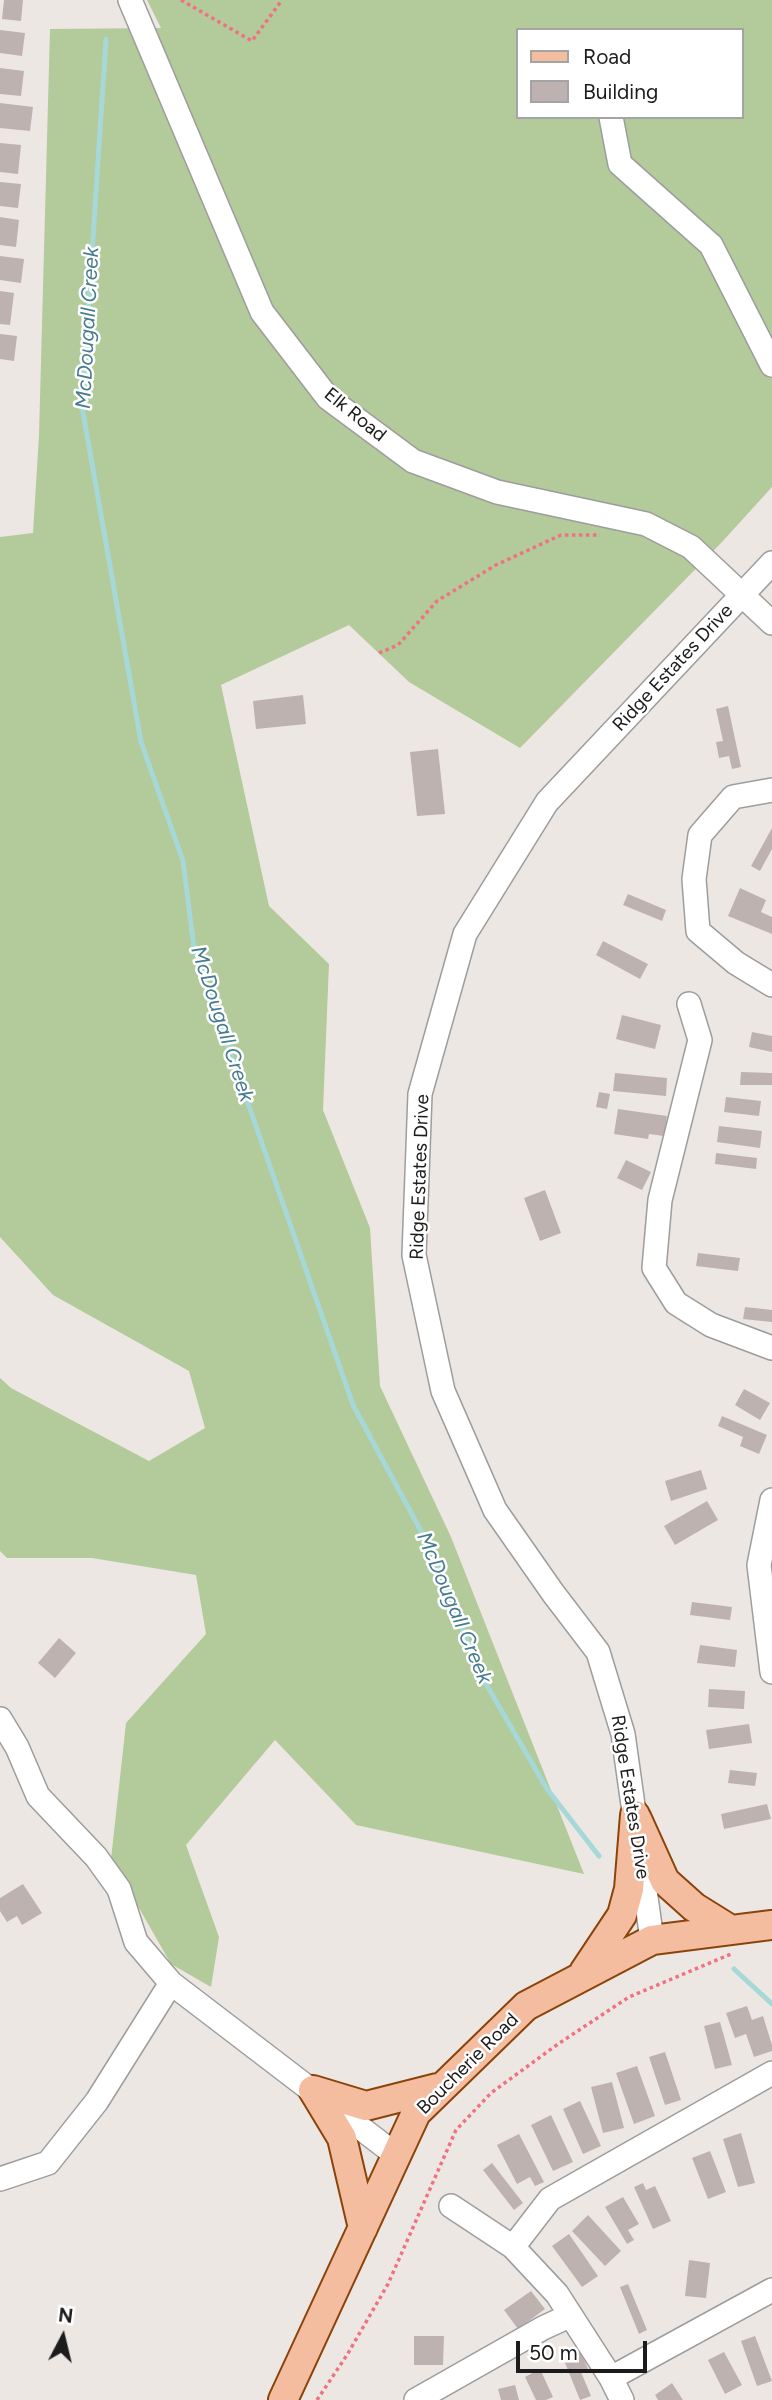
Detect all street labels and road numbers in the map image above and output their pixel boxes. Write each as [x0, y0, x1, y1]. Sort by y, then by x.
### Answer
street label: Elk Road [319, 383, 391, 447]
street label: Ridge Estates Drive [608, 600, 738, 736]
street label: Ridge Estates Drive [406, 1094, 434, 1260]
street label: Ridge Estates Drive [606, 1713, 654, 1881]
street label: Boucherie Road [413, 2009, 523, 2119]

